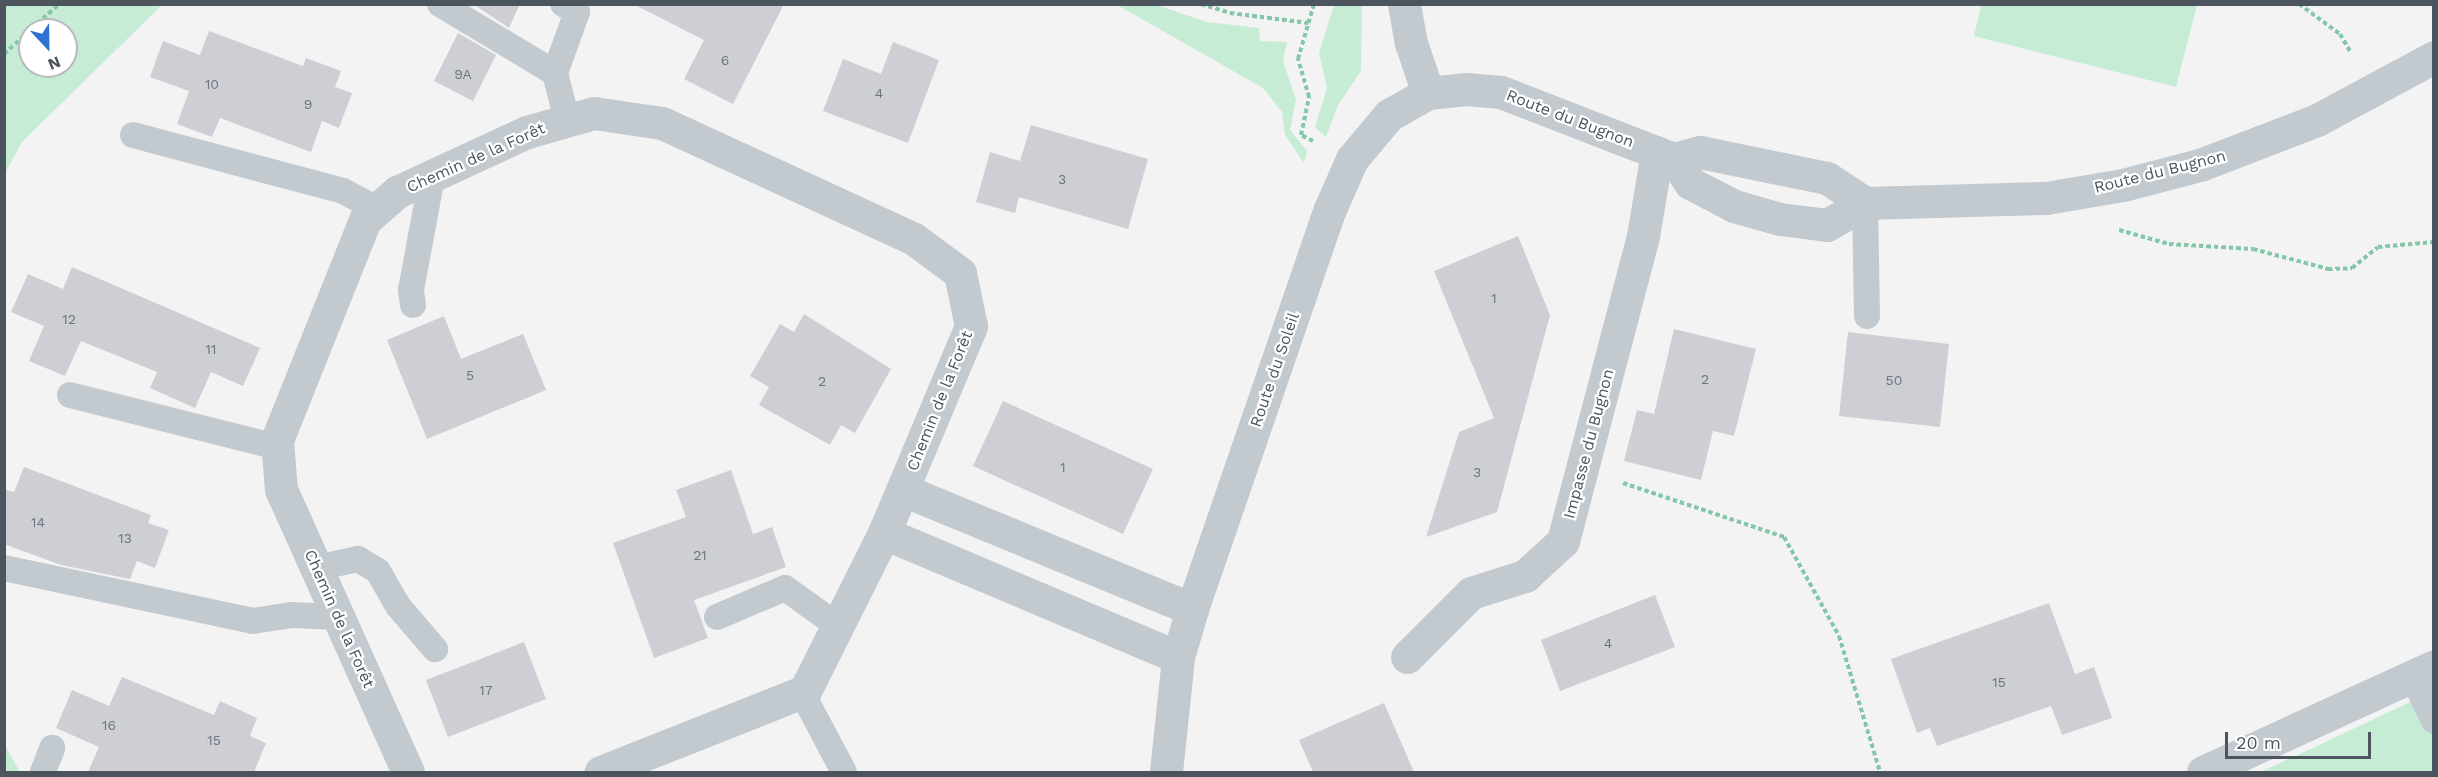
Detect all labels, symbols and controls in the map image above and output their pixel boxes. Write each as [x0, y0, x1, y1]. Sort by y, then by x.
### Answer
north arrow [18, 18, 78, 78]
text: N [45, 52, 63, 74]
house number: 6 [721, 52, 729, 68]
house number: 9A [454, 66, 472, 82]
house number: 10 [205, 76, 219, 92]
house number: 4 [875, 85, 883, 101]
street label: Route du Bugnon [1504, 86, 1636, 152]
house number: 9 [304, 96, 312, 112]
street label: Chemin de la Forêt [404, 119, 548, 197]
street label: Route du Bugnon [2092, 146, 2228, 198]
house number: 3 [1058, 171, 1066, 187]
house number: 1 [1491, 290, 1497, 306]
street label: Route du Soleil [1246, 310, 1304, 430]
house number: 12 [62, 311, 76, 327]
street label: Chemin de la Forêt [903, 328, 977, 474]
house number: 11 [206, 341, 216, 357]
house number: 5 [466, 367, 474, 383]
street label: Impasse du Bugnon [1560, 367, 1618, 521]
house number: 2 [1701, 371, 1709, 387]
house number: 50 [1886, 372, 1902, 388]
house number: 2 [818, 373, 826, 389]
house number: 1 [1060, 459, 1066, 475]
house number: 3 [1473, 464, 1481, 480]
house number: 14 [31, 514, 45, 530]
house number: 13 [118, 530, 132, 546]
street label: Chemin de la Forêt [300, 547, 378, 691]
house number: 21 [693, 547, 707, 563]
house number: 4 [1604, 635, 1612, 651]
house number: 15 [1992, 674, 2006, 690]
house number: 17 [479, 682, 493, 698]
house number: 16 [102, 717, 116, 733]
scale bar [2228, 720, 2374, 758]
house number: 15 [207, 732, 221, 748]
text: 20 m [2236, 732, 2281, 753]

